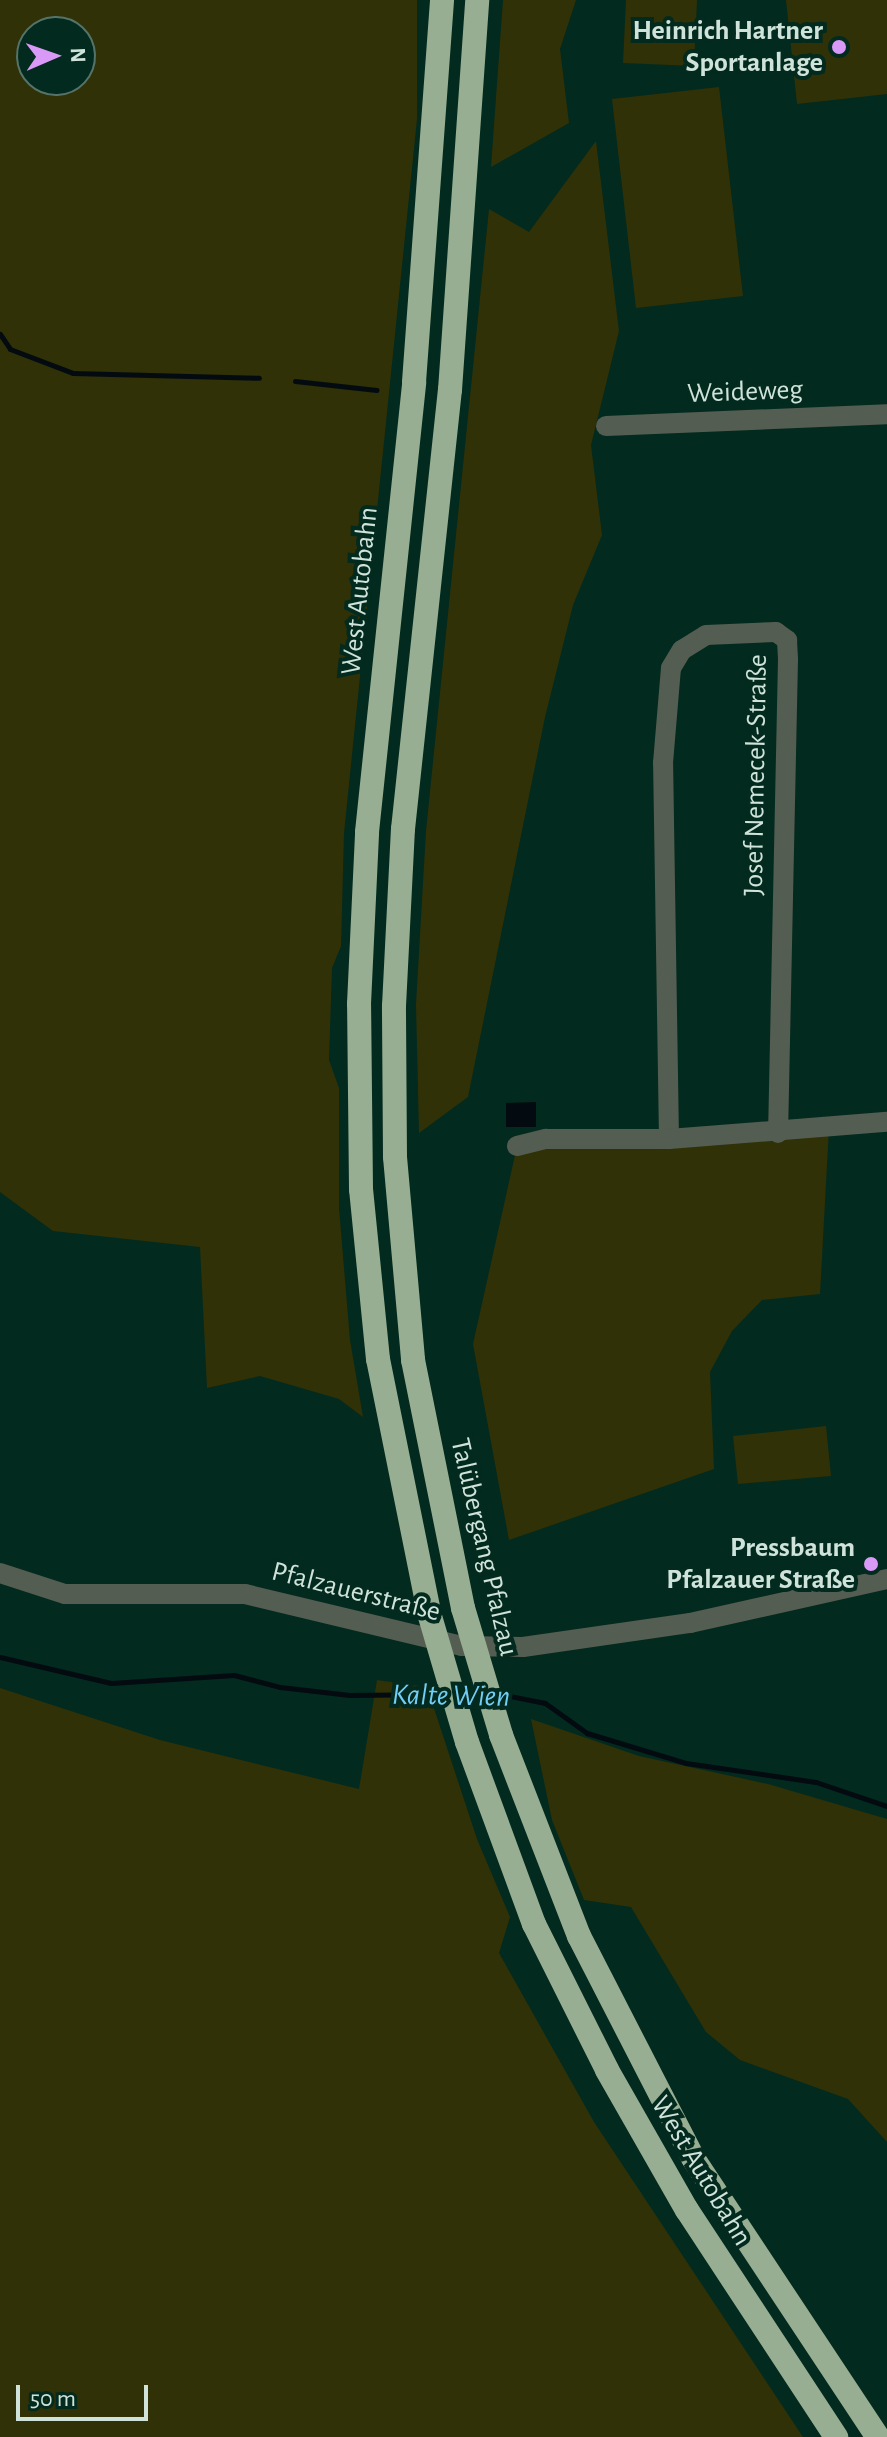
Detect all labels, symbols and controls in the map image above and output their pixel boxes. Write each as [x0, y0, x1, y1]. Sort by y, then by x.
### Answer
place label: Heinrich Hartner Sportanlage [633, 14, 823, 80]
north arrow [16, 16, 96, 96]
marker: Heinrich Hartner Sportanlage [830, 38, 848, 56]
text: N [67, 47, 89, 63]
street label: Weideweg [687, 373, 803, 411]
street label: West Autobahn [334, 505, 386, 677]
street label: Josef Nemecek-Straße [737, 654, 775, 896]
street label: Talübergang Pfalzau [443, 1435, 525, 1659]
place label: Pressbaum Pfalzauer Straße [666, 1531, 855, 1597]
street label: Pfalzauerstraße [268, 1555, 444, 1629]
marker: Pressbaum Pfalzauer Straße [862, 1555, 880, 1573]
water label: Kalte Wien [392, 1677, 510, 1715]
street label: West Autobahn [643, 2090, 759, 2252]
scale bar [20, 2369, 152, 2419]
text: 50 m [30, 2387, 76, 2411]

